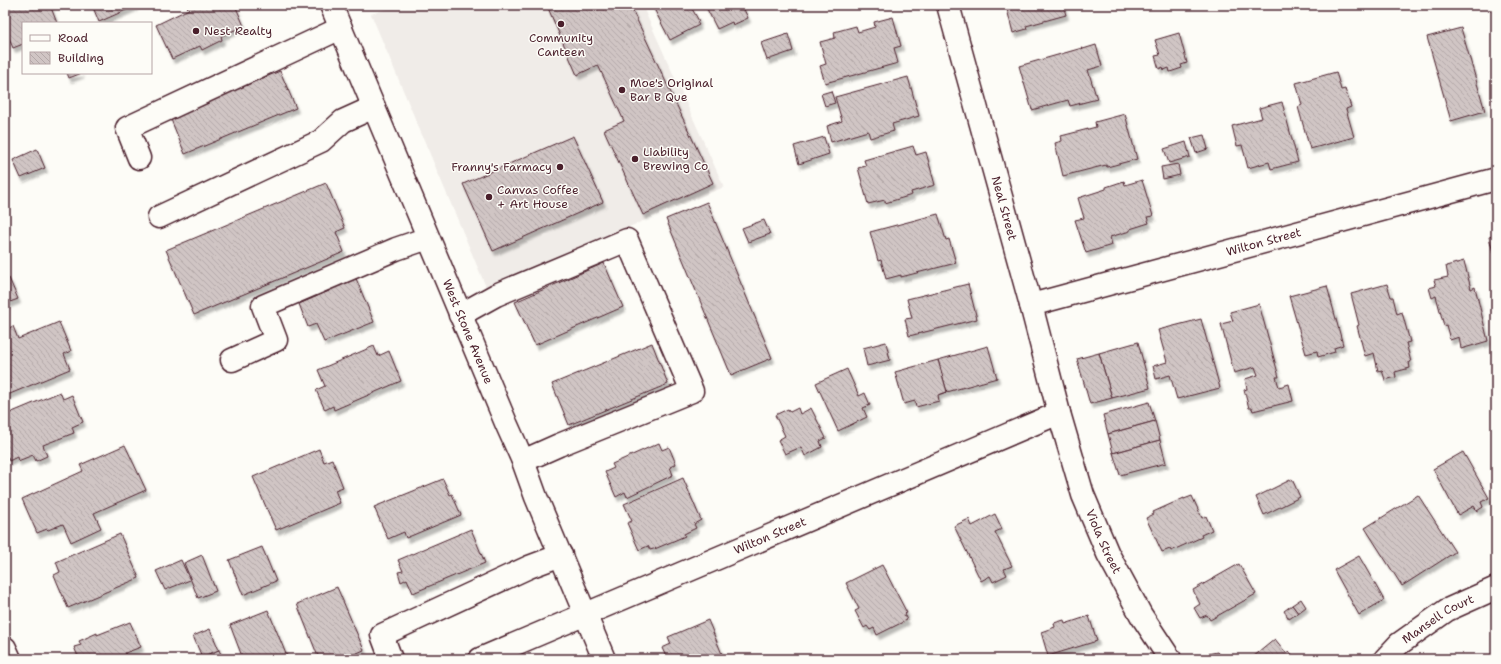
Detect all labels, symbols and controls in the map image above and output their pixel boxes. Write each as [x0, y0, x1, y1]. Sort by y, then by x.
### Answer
marker: Community Canteen [556, 19, 566, 29]
legend [22, 22, 152, 74]
place label: Nest Realty [204, 23, 272, 39]
marker: Nest Realty [191, 26, 201, 36]
text: Road [58, 30, 89, 46]
place label: Community Canteen [529, 30, 593, 60]
text: Building [58, 50, 104, 66]
place label: Moe's Original Bar B Que [630, 75, 714, 105]
marker: Moe's Original Bar B Que [617, 85, 627, 95]
place label: Liability Brewing Co [643, 144, 708, 174]
marker: Liability Brewing Co [630, 154, 640, 164]
place label: Franny's Farmacy [451, 159, 552, 175]
marker: Franny's Farmacy [555, 162, 565, 172]
street label: Neal Street [988, 174, 1021, 242]
place label: Canvas Coffee + Art House [497, 182, 579, 212]
marker: Canvas Coffee + Art House [484, 192, 494, 202]
street label: Wilton Street [1224, 224, 1303, 260]
street label: West Stone Avenue [439, 277, 497, 386]
street label: Viola Street [1082, 507, 1125, 576]
street label: Wilton Street [731, 513, 809, 558]
street label: Mansell Court [1399, 591, 1476, 647]

